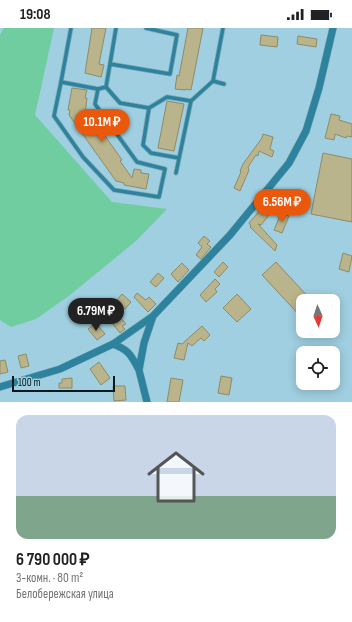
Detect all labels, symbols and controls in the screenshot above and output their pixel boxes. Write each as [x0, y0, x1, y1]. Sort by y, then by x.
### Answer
text: 19:08 [20, 5, 51, 24]
pin: 10.1M ₽ [65, 109, 139, 143]
text: 10.1M ₽ [84, 114, 120, 130]
pin: 6.56M ₽ [245, 189, 319, 223]
text: 6.56M ₽ [263, 194, 301, 210]
north arrow [296, 294, 340, 338]
map controls [296, 294, 340, 390]
pin: 6.79M ₽ [59, 298, 133, 332]
text: 6.79M ₽ [77, 303, 115, 319]
button: locate [296, 346, 340, 390]
scale bar [12, 374, 115, 393]
text: 100 m [18, 376, 40, 389]
icon: home [140, 441, 212, 513]
text: 6 790 000 ₽ [16, 550, 90, 570]
text: 3-комн. · 80 m² [16, 570, 83, 586]
text: Белобережская улица [16, 586, 114, 602]

